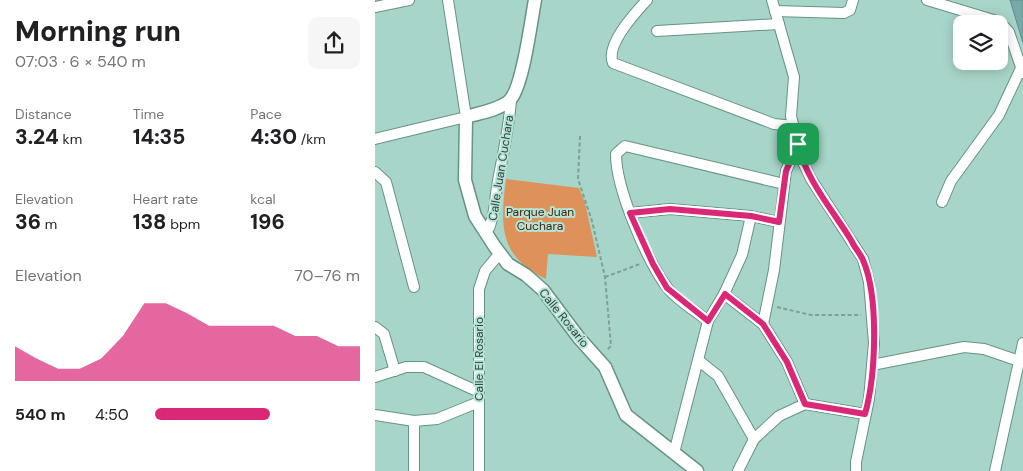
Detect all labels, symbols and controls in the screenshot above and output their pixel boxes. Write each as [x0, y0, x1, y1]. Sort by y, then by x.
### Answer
text: Morning run [15, 13, 181, 50]
map controls [953, 15, 1008, 70]
button: layers [953, 15, 1008, 70]
button: share [308, 17, 360, 69]
text: 07:03 · 6 × 540 m [15, 51, 146, 72]
text: Distance [15, 105, 72, 123]
text: Time [133, 105, 164, 123]
text: Pace [250, 105, 282, 123]
street label: Calle Juan Cuchara [485, 114, 517, 222]
text: 3.24 [15, 123, 59, 151]
text: 14:35 [133, 123, 185, 151]
text: 4:30 [250, 123, 297, 151]
pin [777, 123, 819, 165]
text: km [59, 130, 82, 148]
text: /km [297, 130, 326, 148]
icon: arrive [784, 130, 812, 158]
text: Elevation [15, 190, 73, 208]
text: Heart rate [133, 190, 198, 208]
text: kcal [250, 190, 276, 208]
park label: Parque Juan Cuchara [506, 204, 574, 234]
text: 36 [15, 208, 41, 236]
text: 138 [133, 208, 166, 236]
text: 196 [250, 208, 285, 236]
text: m [41, 215, 57, 233]
text: bpm [166, 215, 200, 233]
text: Elevation [15, 265, 82, 286]
text: 70–76 m [294, 265, 360, 286]
street label: Calle Rosario [535, 285, 593, 351]
street label: Calle El Rosario [471, 317, 487, 401]
text: 540 m [15, 404, 65, 425]
text: 4:50 [95, 404, 129, 425]

